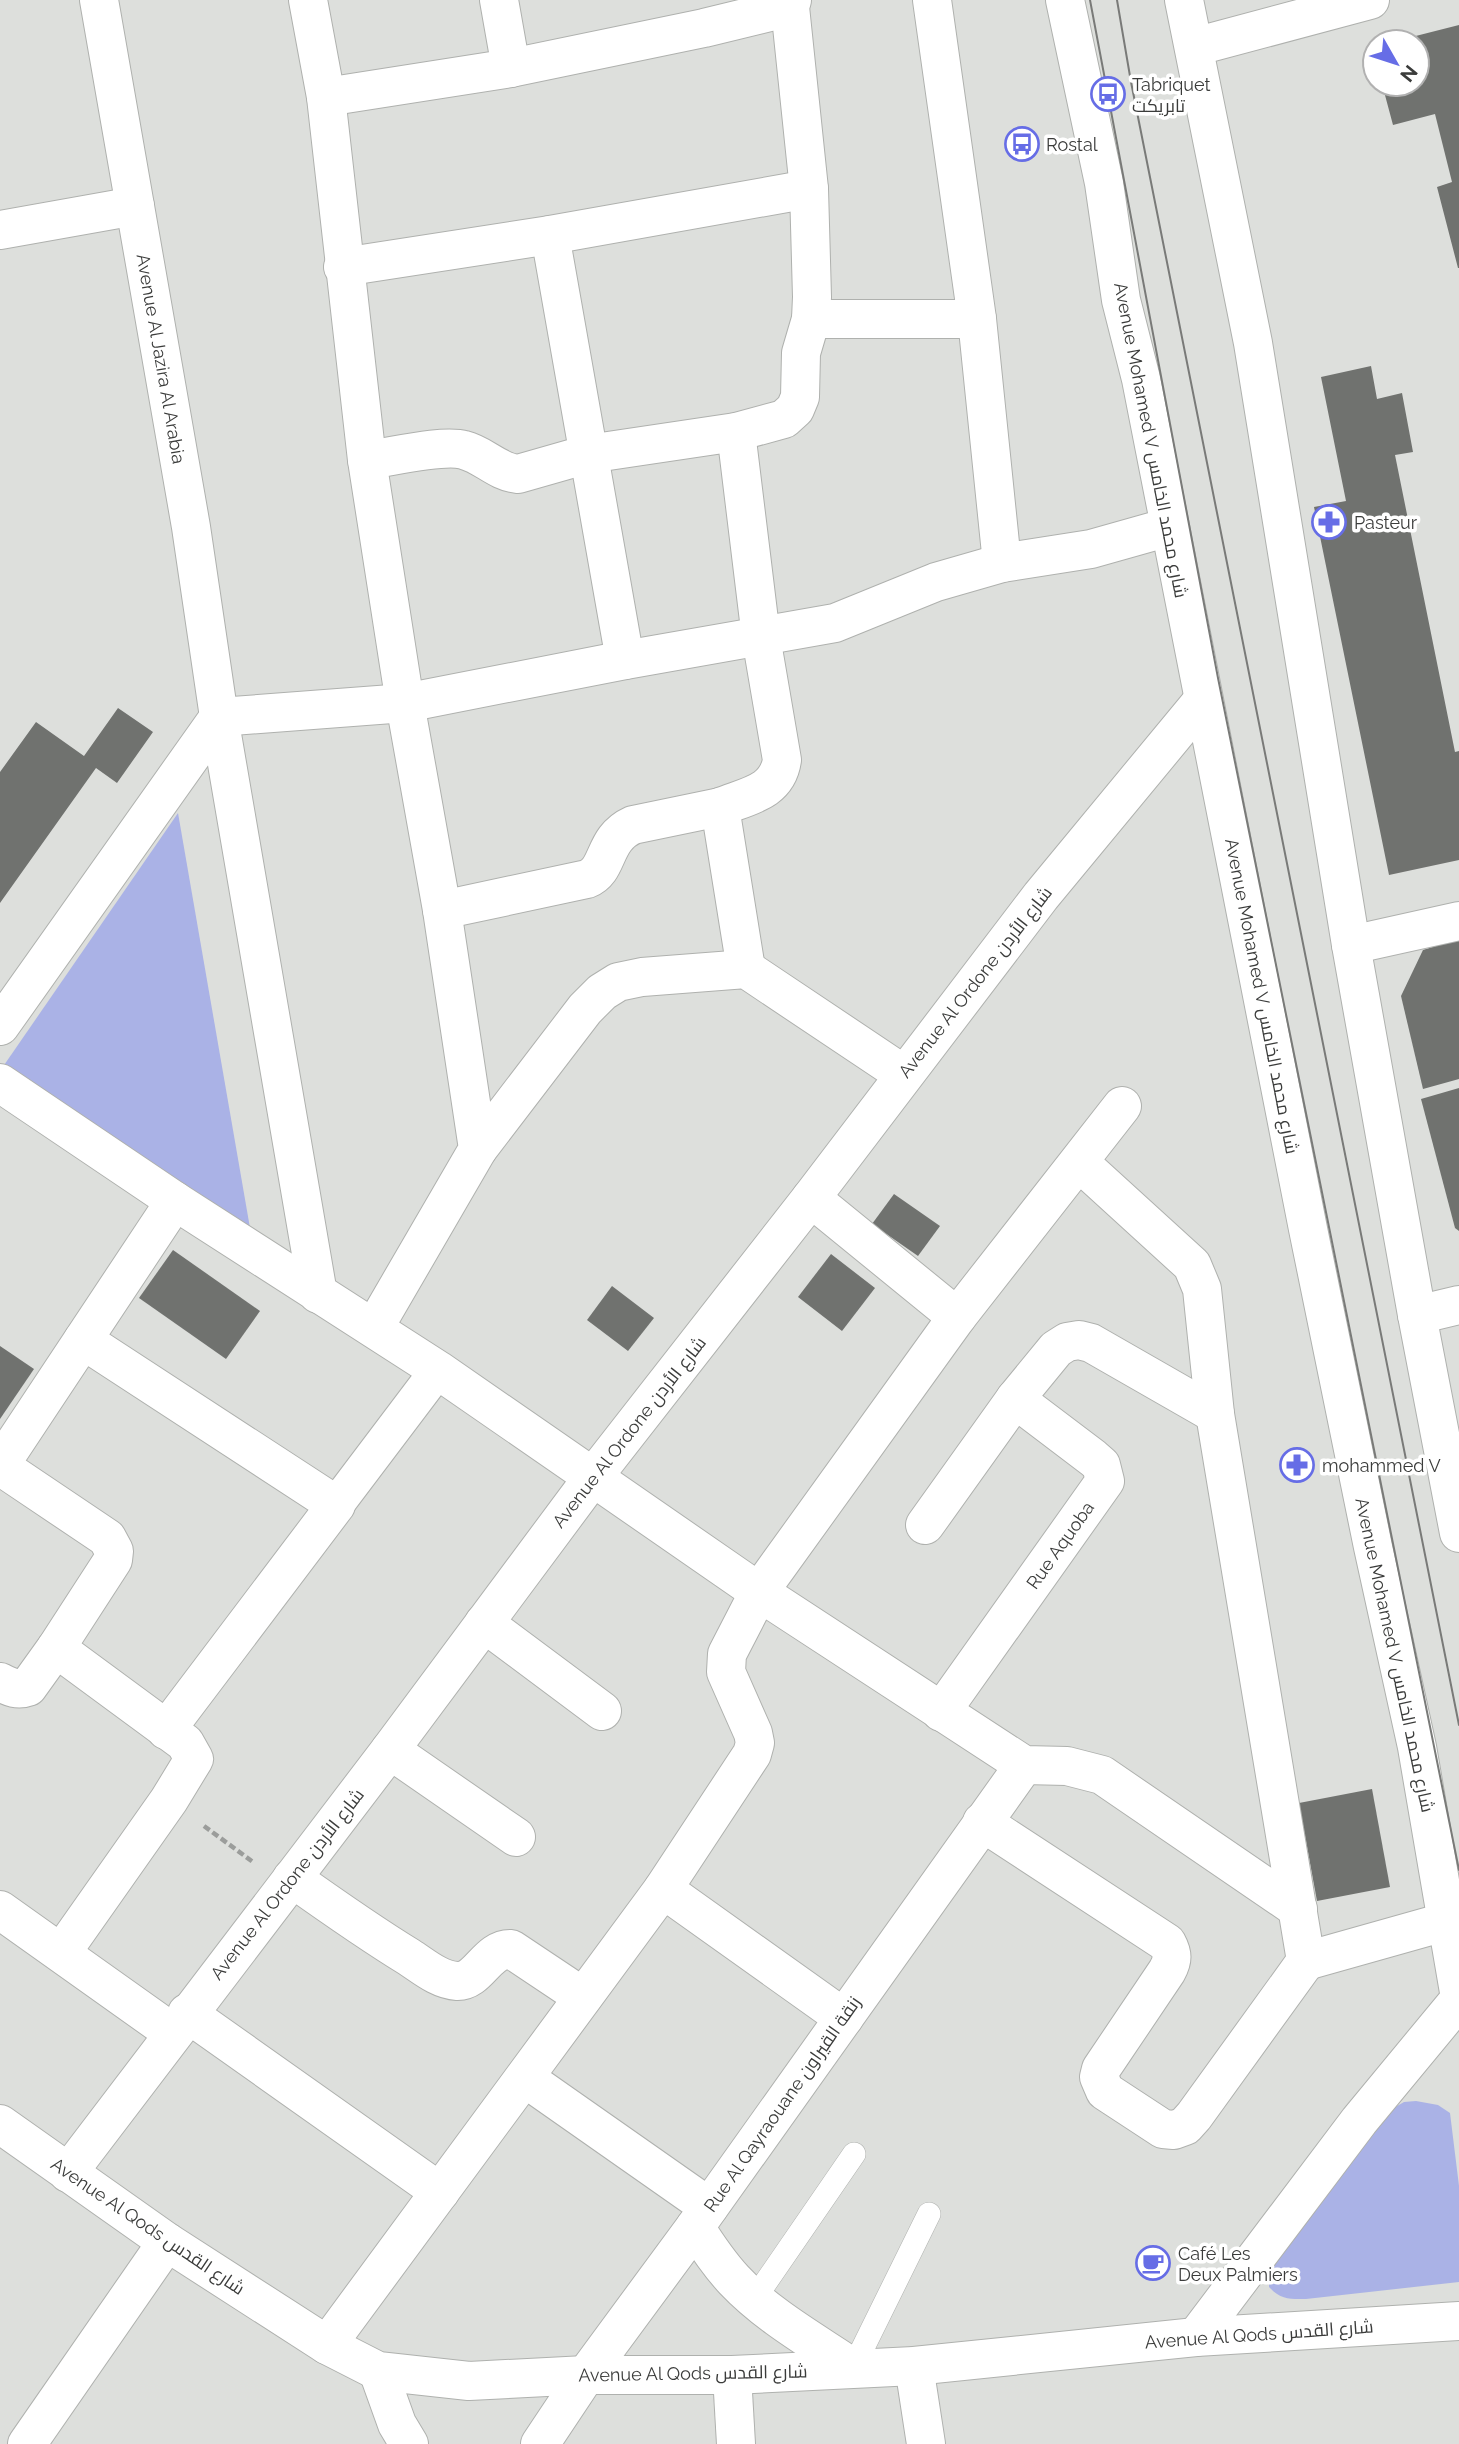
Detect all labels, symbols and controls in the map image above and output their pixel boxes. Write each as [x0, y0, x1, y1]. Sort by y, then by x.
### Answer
north arrow [1361, 28, 1431, 98]
text: N [1396, 61, 1422, 86]
place label: Tabriquet تابريكت [1132, 74, 1211, 117]
bus stop icon: Tabriquet تابريكت [1089, 75, 1127, 113]
bus stop icon: Rostal [1003, 125, 1041, 163]
place label: Rostal [1046, 134, 1098, 155]
street label: Avenue Al Jazira Al Arabia [133, 252, 190, 465]
street label: Avenue Mohamed V شارع محمد الخامس [1108, 280, 1192, 600]
pharmacy icon: Pasteur [1310, 503, 1348, 541]
place label: Pasteur [1354, 512, 1418, 533]
street label: Avenue Mohamed V شارع محمد الخامس [1219, 836, 1303, 1156]
street label: Avenue Al Ordone شارع الأردن [894, 882, 1058, 1083]
street label: Avenue Al Ordone شارع الأردن [548, 1332, 712, 1533]
pharmacy icon: mohammed V [1278, 1446, 1316, 1484]
place label: mohammed V [1322, 1455, 1441, 1476]
street label: Avenue Mohamed V شارع محمد الخامس [1349, 1496, 1439, 1815]
street label: Rue Aquoba [1021, 1497, 1098, 1593]
street label: Avenue Al Ordone شارع الأردن [206, 1784, 370, 1985]
street label: Rue Al Qayraouane زنقة القيراون [699, 1992, 866, 2216]
street label: Avenue Al Qods شارع القدس [46, 2153, 249, 2300]
place label: Café Les Deux Palmiers [1178, 2243, 1298, 2285]
cafe icon: Café Les Deux Palmiers [1134, 2244, 1172, 2282]
street label: Avenue Al Qods شارع القدس [1144, 2316, 1374, 2354]
street label: Avenue Al Qods شارع القدس [578, 2361, 808, 2387]

